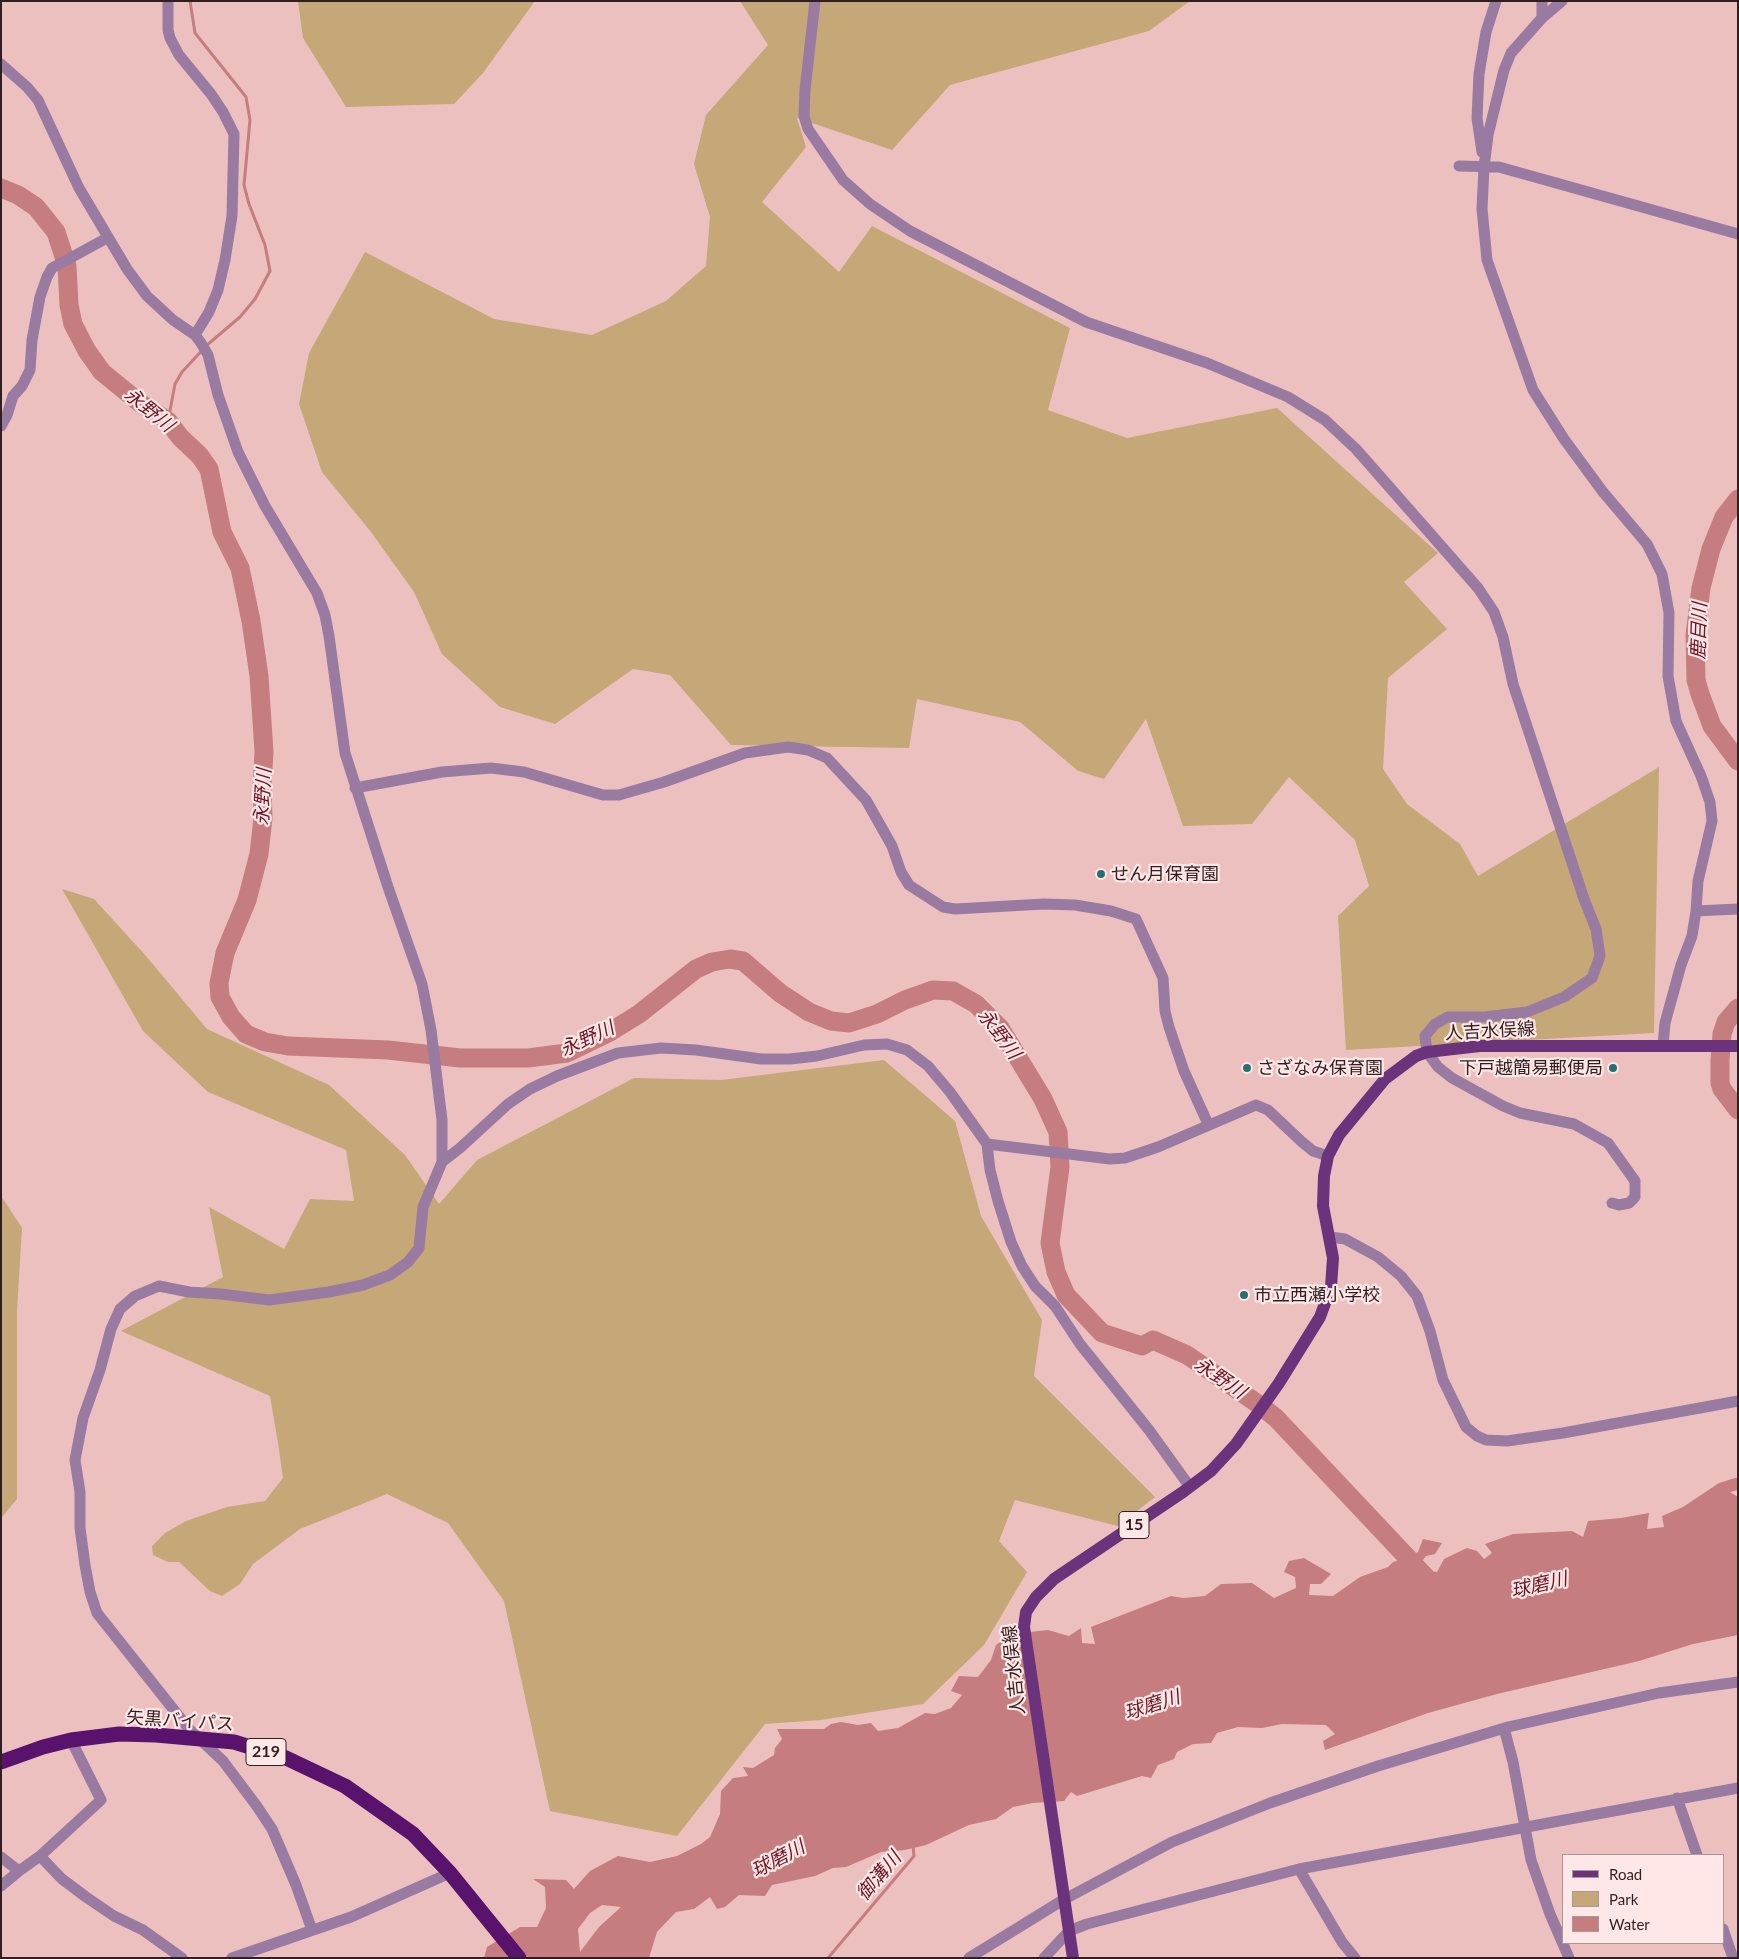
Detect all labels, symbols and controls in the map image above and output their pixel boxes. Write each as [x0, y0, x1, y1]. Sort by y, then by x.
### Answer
water label: 永野川 [120, 383, 178, 437]
water label: 鹿目川 [1687, 602, 1711, 660]
water label: 永野川 [250, 768, 276, 826]
place label: せん月保育園 [1111, 863, 1219, 885]
marker: せん月保育園 [1095, 868, 1107, 880]
water label: 永野川 [973, 1004, 1025, 1064]
water label: 永野川 [556, 1017, 618, 1061]
street label: 人吉水俣線 [1444, 1018, 1536, 1044]
place label: さざなみ保育園 [1257, 1057, 1383, 1079]
place label: 下戸越簡易郵便局 [1459, 1057, 1603, 1079]
marker: さざなみ保育園 [1241, 1062, 1253, 1074]
marker: 下戸越簡易郵便局 [1607, 1062, 1619, 1074]
place label: 市立西瀬小学校 [1254, 1284, 1380, 1306]
marker: 市立西瀬小学校 [1238, 1289, 1250, 1301]
water label: 永野川 [1190, 1353, 1250, 1403]
road number: 15 [1119, 1512, 1149, 1538]
water label: 球磨川 [1509, 1567, 1569, 1603]
street label: 人吉水俣線 [999, 1624, 1029, 1716]
water label: 球磨川 [1121, 1685, 1183, 1725]
street label: 矢黒バイパス [125, 1706, 235, 1736]
road number: 219 [246, 1738, 286, 1765]
water label: 球磨川 [747, 1836, 809, 1882]
water label: 御溝川 [852, 1847, 906, 1905]
legend [1562, 1854, 1724, 1944]
text: Road [1609, 1865, 1642, 1883]
text: Park [1609, 1890, 1638, 1908]
text: Water [1609, 1915, 1650, 1933]

